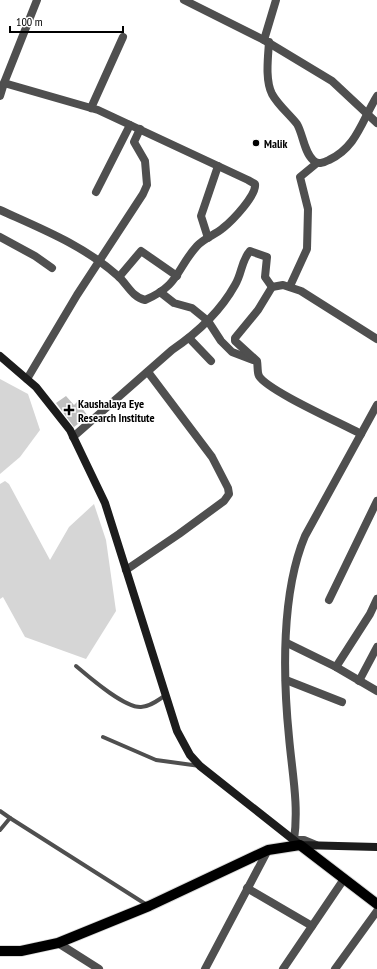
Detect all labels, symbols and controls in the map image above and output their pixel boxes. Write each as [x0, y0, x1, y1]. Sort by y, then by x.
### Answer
scale bar [10, 8, 123, 34]
text: 100 m [16, 14, 43, 29]
place label: Malik [264, 136, 288, 151]
marker: Malik [251, 138, 261, 148]
place label: Kaushalaya Eye Research Institute [78, 396, 155, 425]
marker: Kaushalaya Eye Research Institute [63, 404, 75, 416]

